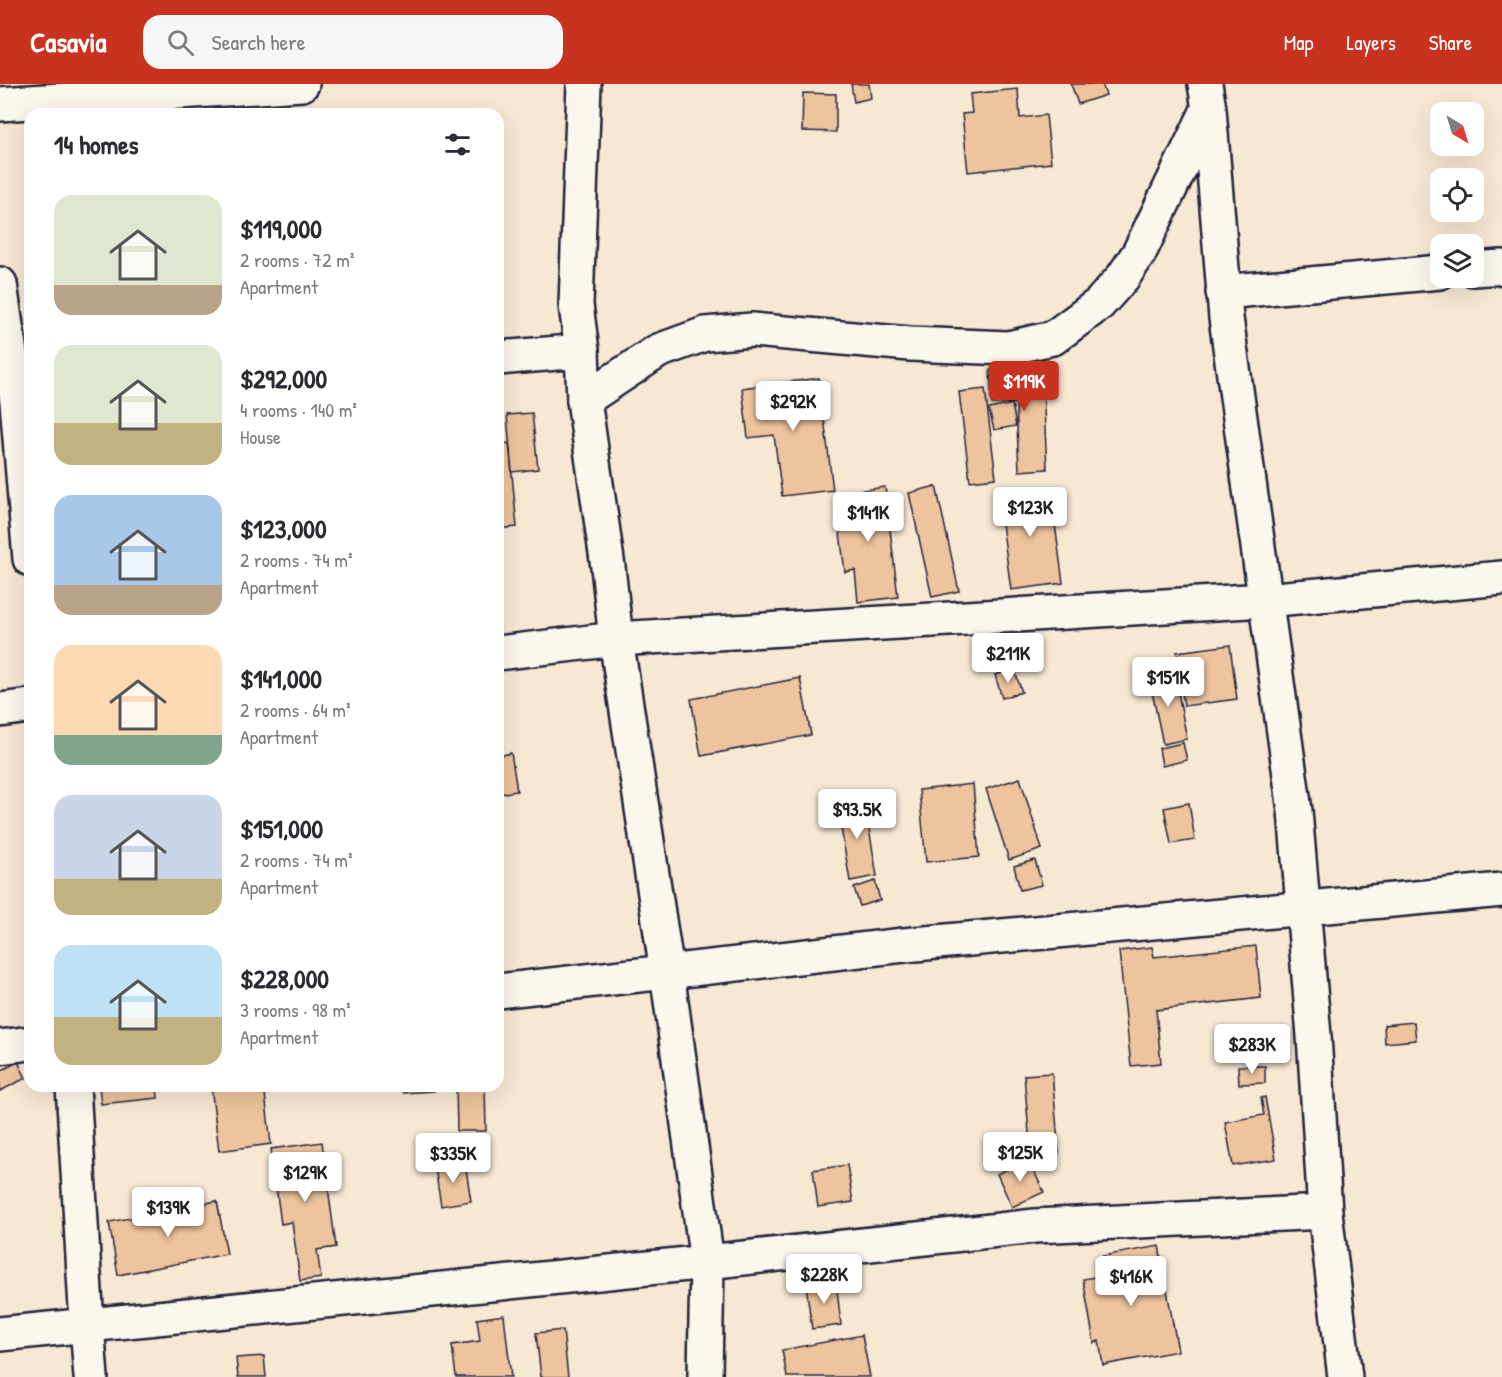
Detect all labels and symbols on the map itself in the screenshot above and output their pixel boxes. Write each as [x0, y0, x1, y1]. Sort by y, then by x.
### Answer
north arrow [1430, 102, 1484, 156]
pin: $119K [982, 361, 1066, 412]
pin: $292K [751, 381, 835, 432]
pin: $123K [988, 487, 1072, 538]
pin: $141K [826, 492, 910, 543]
pin: $211K [966, 633, 1050, 684]
pin: $151K [1126, 657, 1210, 708]
pin: $93.5K [808, 789, 906, 840]
pin: $283K [1210, 1024, 1294, 1075]
pin: $125K [978, 1132, 1062, 1183]
pin: $335K [411, 1133, 495, 1184]
pin: $129K [263, 1152, 347, 1203]
pin: $139K [126, 1187, 210, 1238]
pin: $228K [782, 1254, 866, 1305]
pin: $416K [1089, 1256, 1173, 1307]

